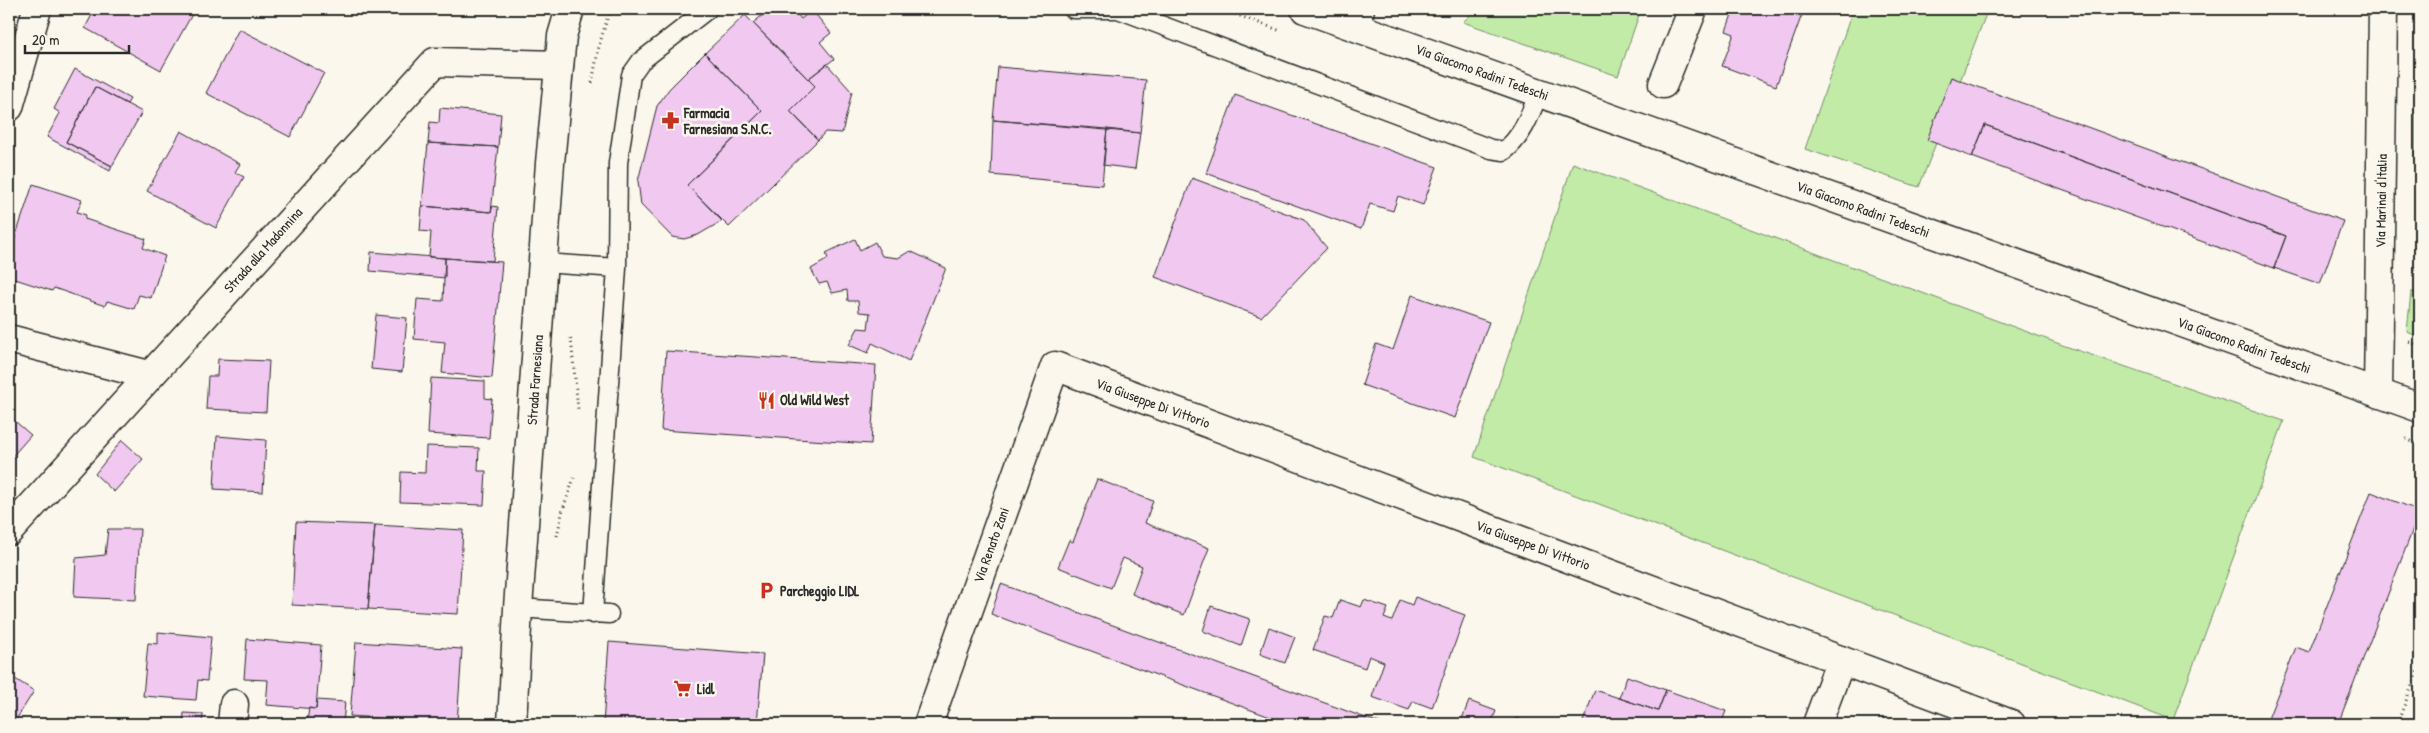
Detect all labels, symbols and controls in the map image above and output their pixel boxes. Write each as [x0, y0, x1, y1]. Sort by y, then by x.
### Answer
scale bar [25, 22, 129, 54]
text: 20 m [32, 29, 59, 50]
street label: Via Giacomo Radini Tedeschi [1413, 39, 1551, 105]
place label: Farmacia Farnesiana S.N.C. [683, 103, 772, 138]
pharmacy icon: Farmacia Farnesiana S.N.C. [660, 111, 680, 131]
street label: Via Marinai d'Italia [2370, 153, 2391, 248]
street label: Via Giacomo Radini Tedeschi [1794, 176, 1932, 242]
street label: Strada alla Madonnina [219, 202, 307, 297]
street label: Via Giacomo Radini Tedeschi [2175, 312, 2313, 378]
street label: Strada Farnesiana [522, 334, 547, 426]
street label: Via Giuseppe Di Vittorio [1093, 373, 1213, 433]
restaurant icon: Old Wild West [756, 390, 776, 410]
place label: Old Wild West [780, 390, 850, 409]
street label: Via Renato Zani [968, 504, 1013, 585]
street label: Via Giuseppe Di Vittorio [1473, 515, 1593, 575]
parking icon: Parcheggio LIDL [756, 581, 776, 601]
place label: Parcheggio LIDL [780, 581, 860, 602]
supermarket icon: Lidl [673, 679, 693, 699]
place label: Lidl [697, 679, 715, 698]

